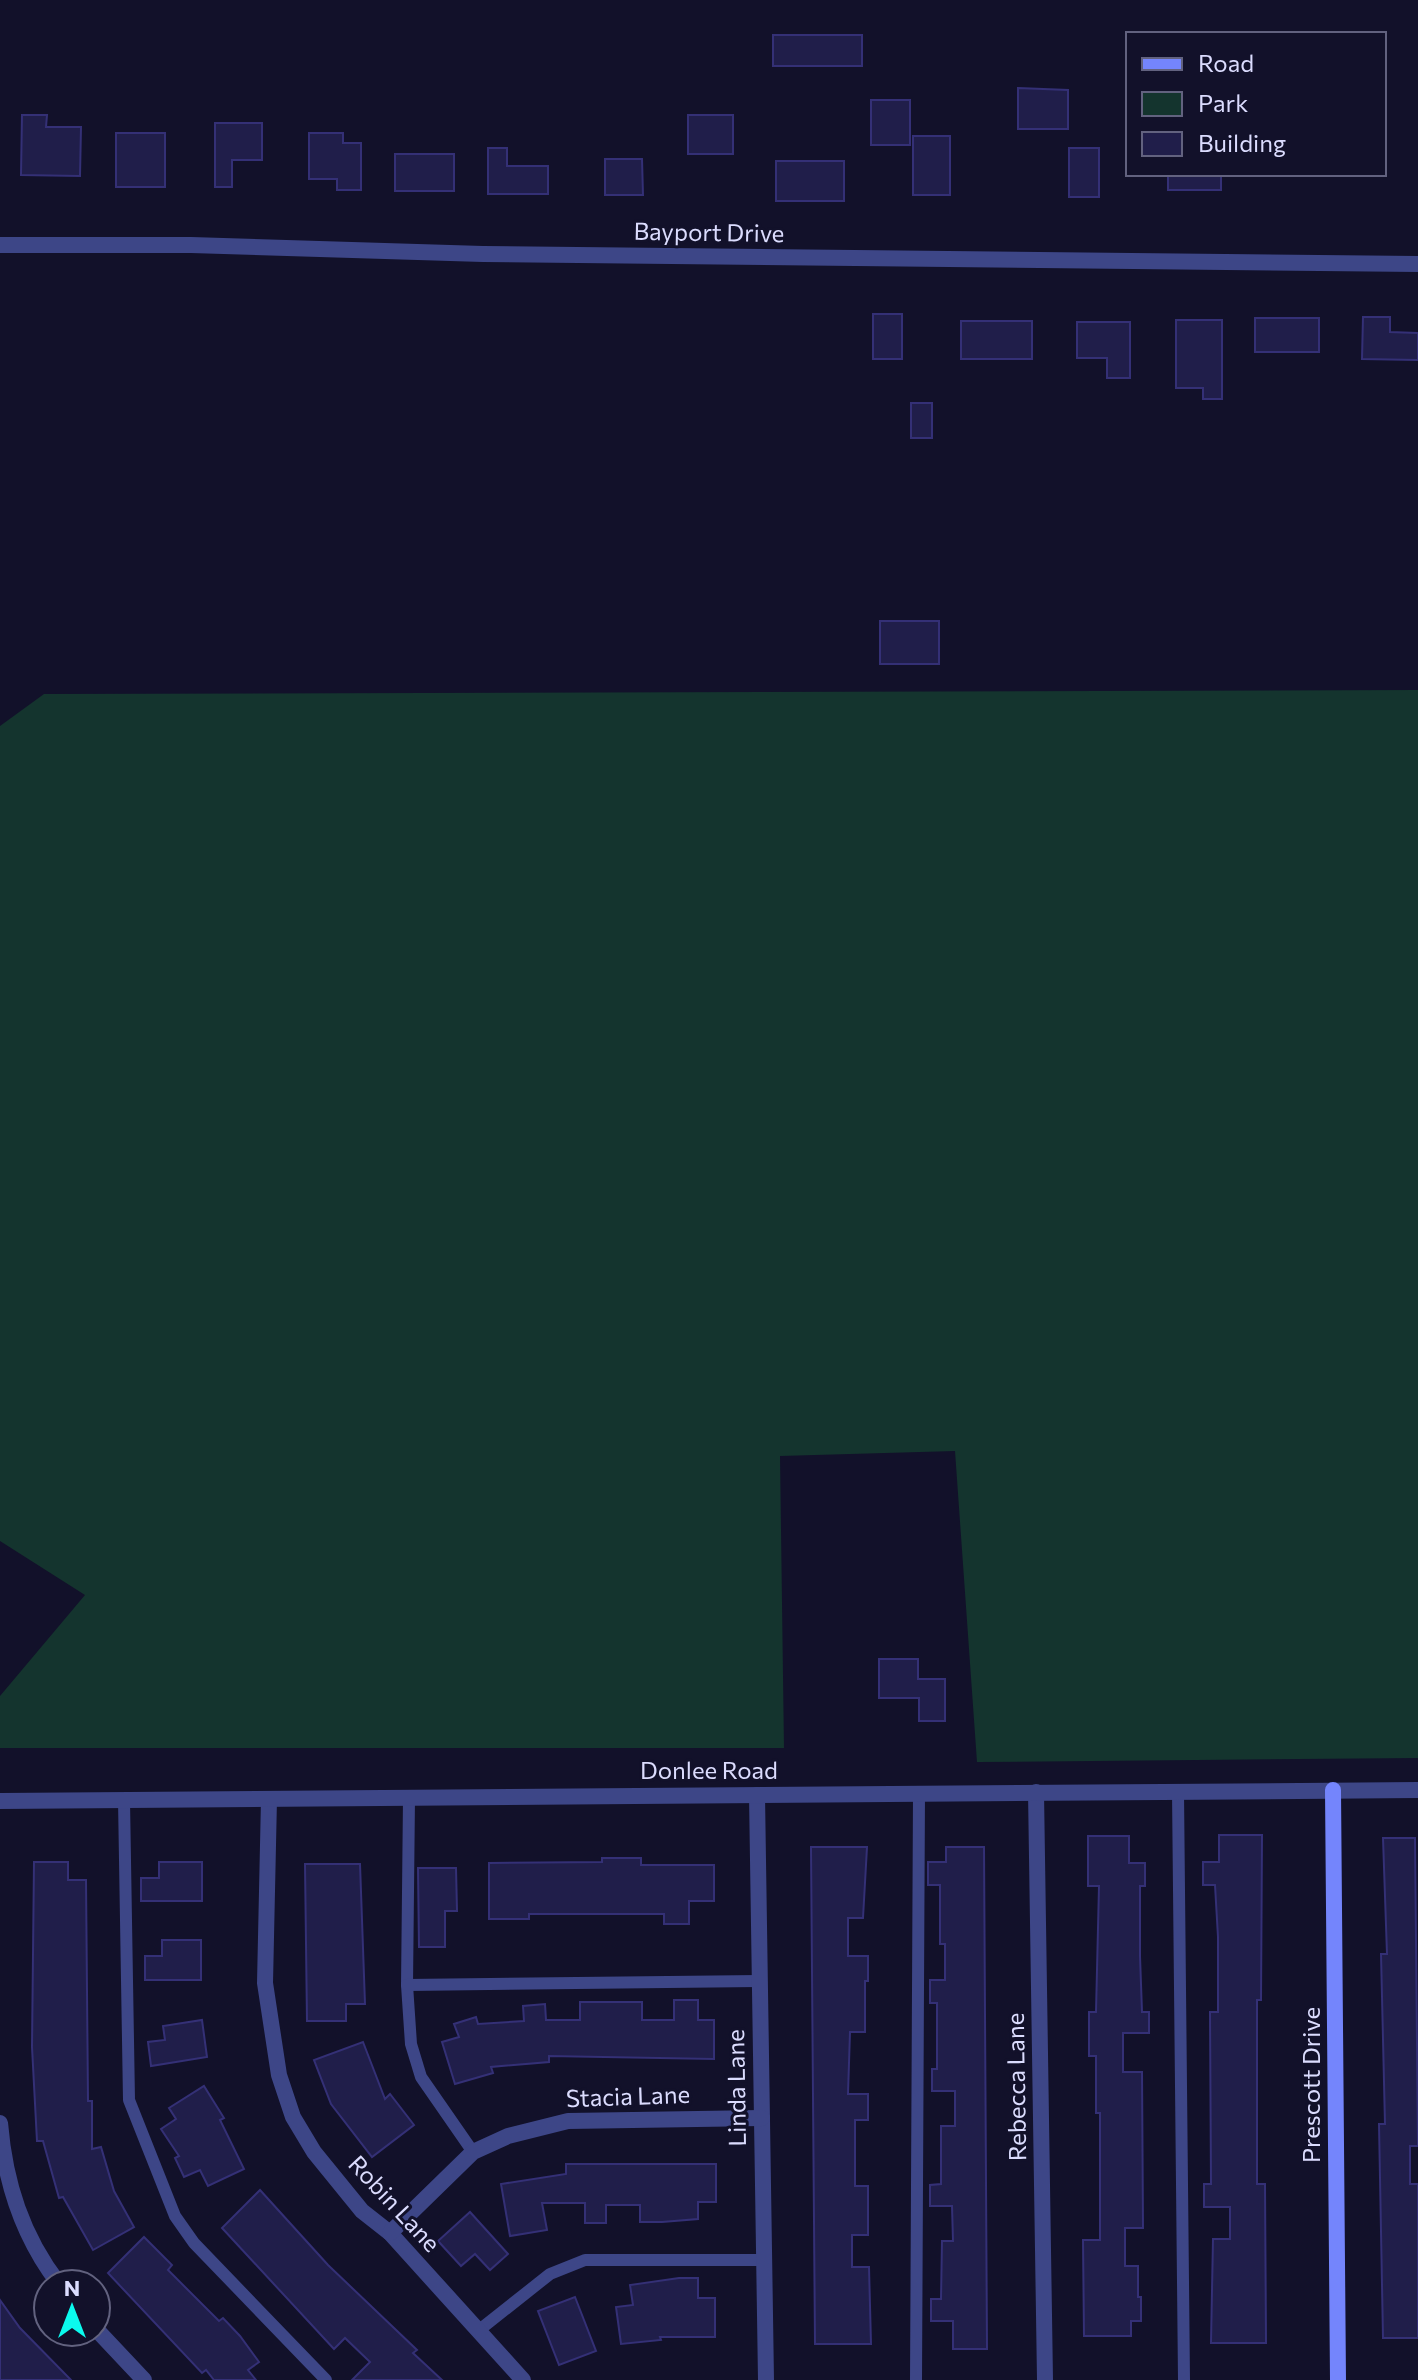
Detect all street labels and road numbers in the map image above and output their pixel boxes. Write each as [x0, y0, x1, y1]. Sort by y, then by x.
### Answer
street label: Bayport Drive [633, 216, 785, 247]
street label: Donlee Road [640, 1755, 778, 1784]
street label: Prescott Drive [1296, 2007, 1325, 2163]
street label: Rebecca Lane [1000, 2013, 1031, 2161]
street label: Linda Lane [720, 2029, 751, 2147]
street label: Stacia Lane [565, 2079, 690, 2112]
street label: Robin Lane [343, 2149, 447, 2257]

